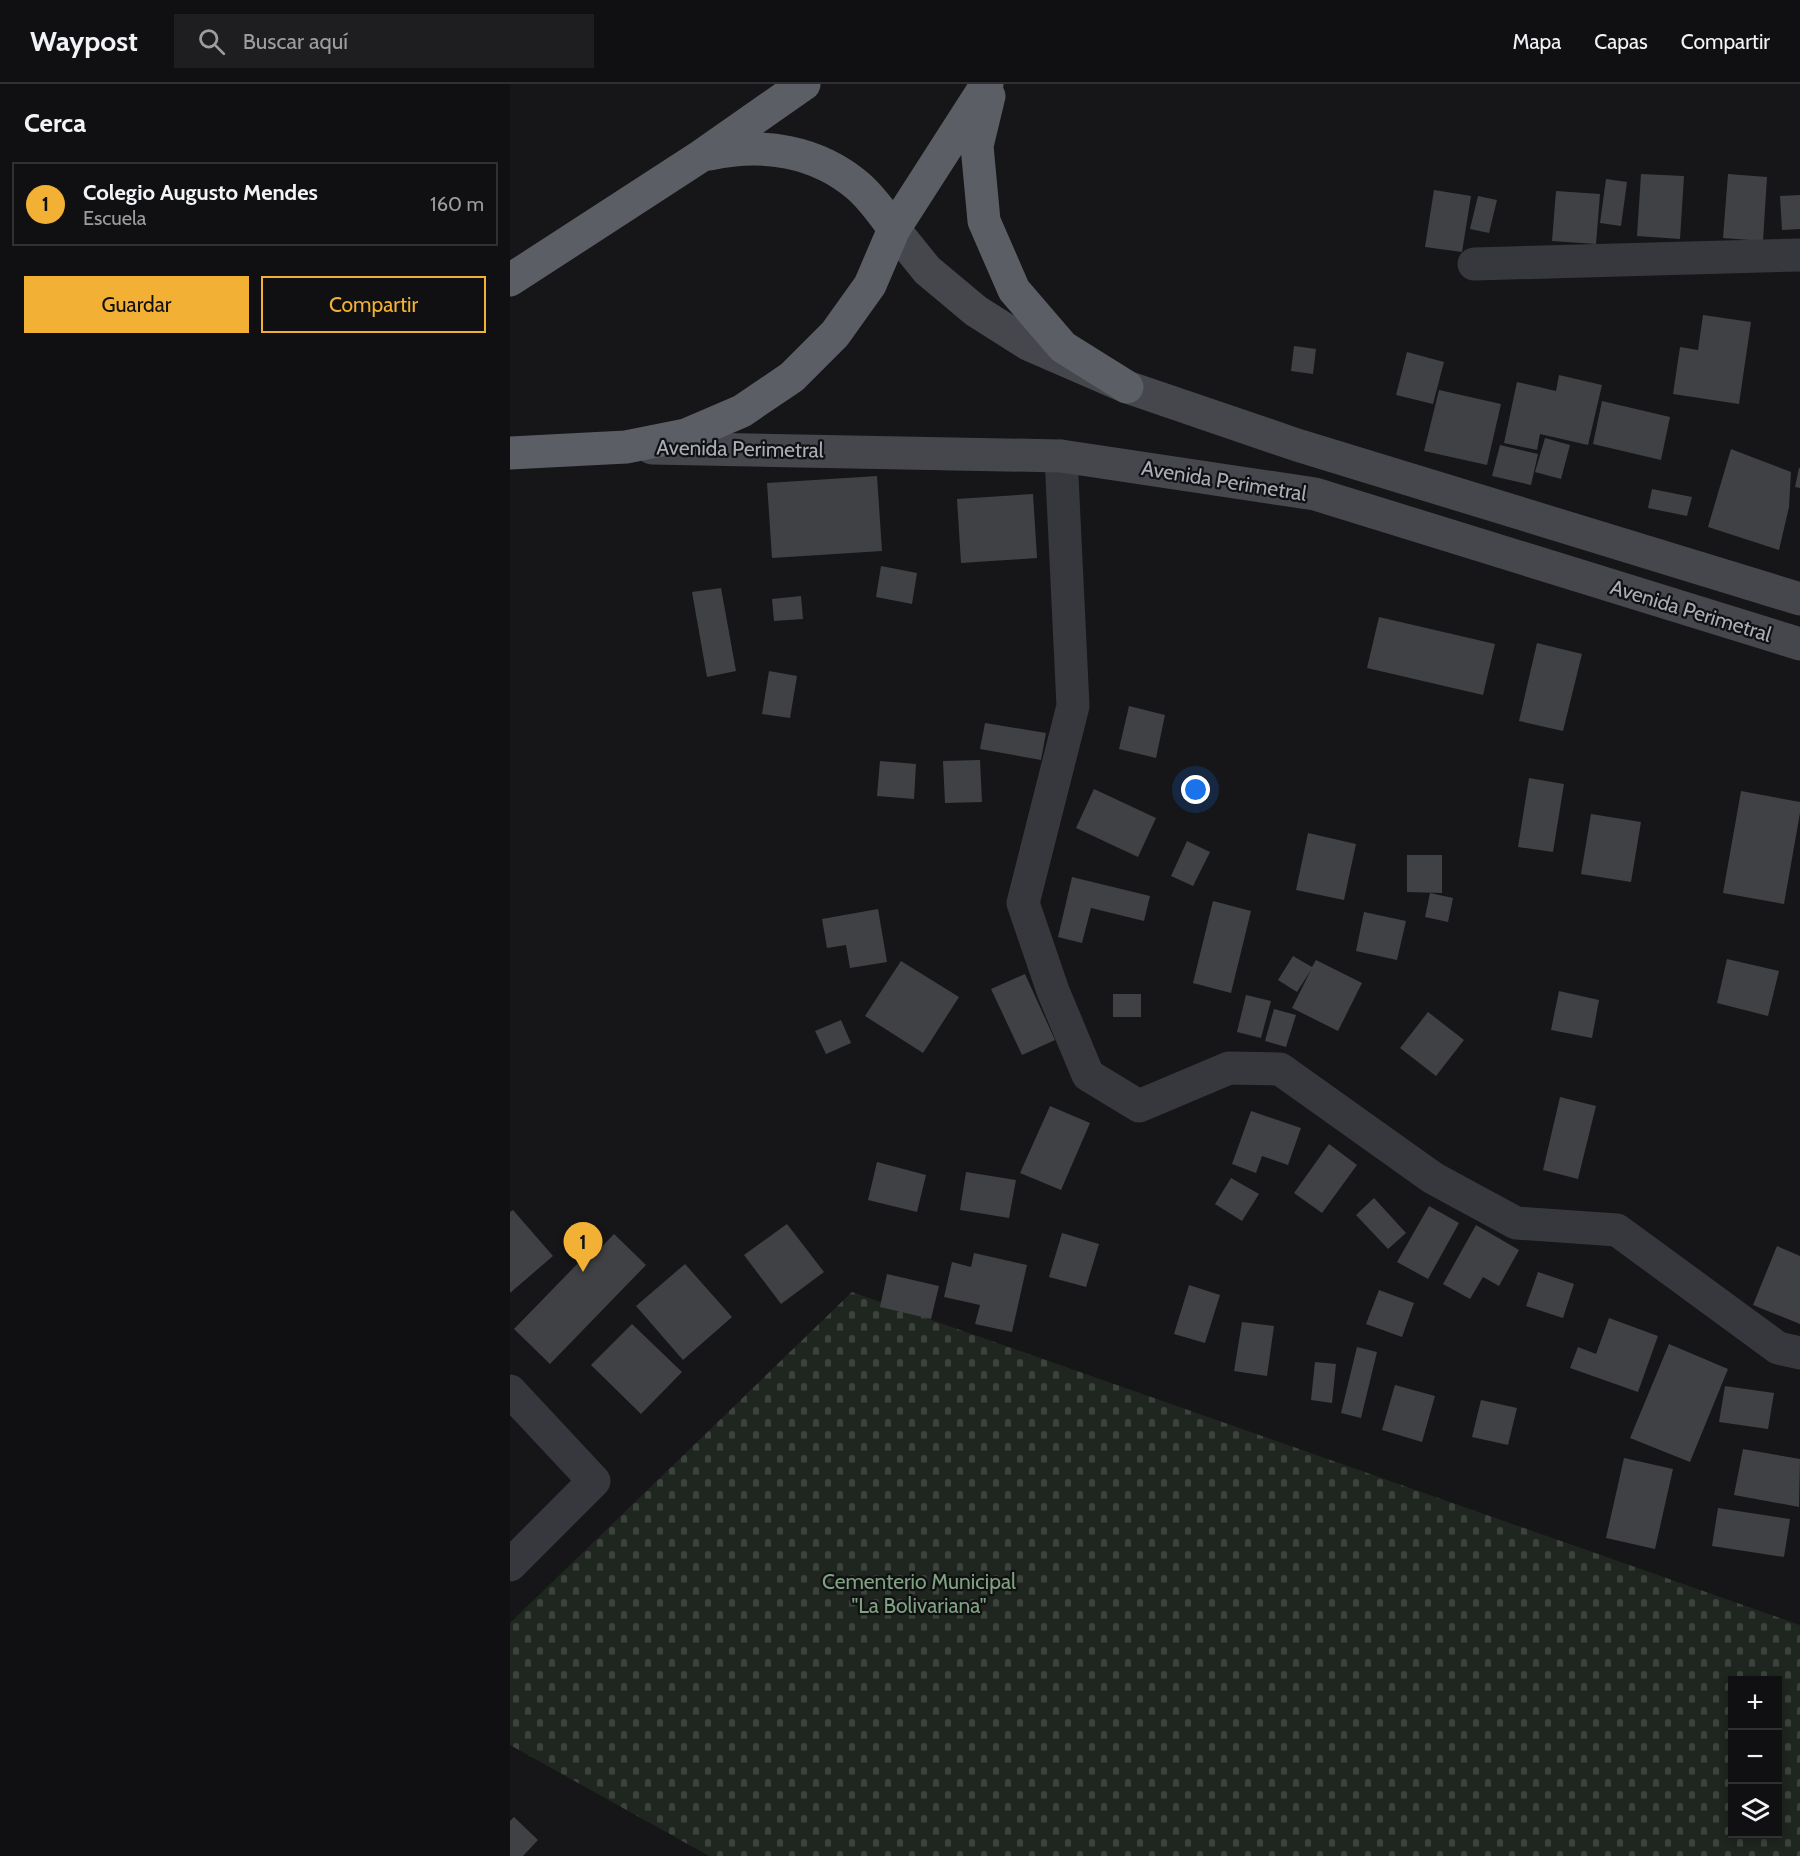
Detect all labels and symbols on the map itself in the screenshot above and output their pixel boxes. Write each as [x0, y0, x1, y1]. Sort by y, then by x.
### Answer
street label: Avenida Perimetral [656, 435, 824, 462]
street label: Avenida Perimetral [1140, 455, 1309, 506]
street label: Avenida Perimetral [1608, 574, 1775, 647]
your location [1181, 775, 1210, 804]
pin: 1 [564, 1222, 602, 1272]
park label: Cementerio Municipal "La Bolivariana" [822, 1569, 1016, 1618]

